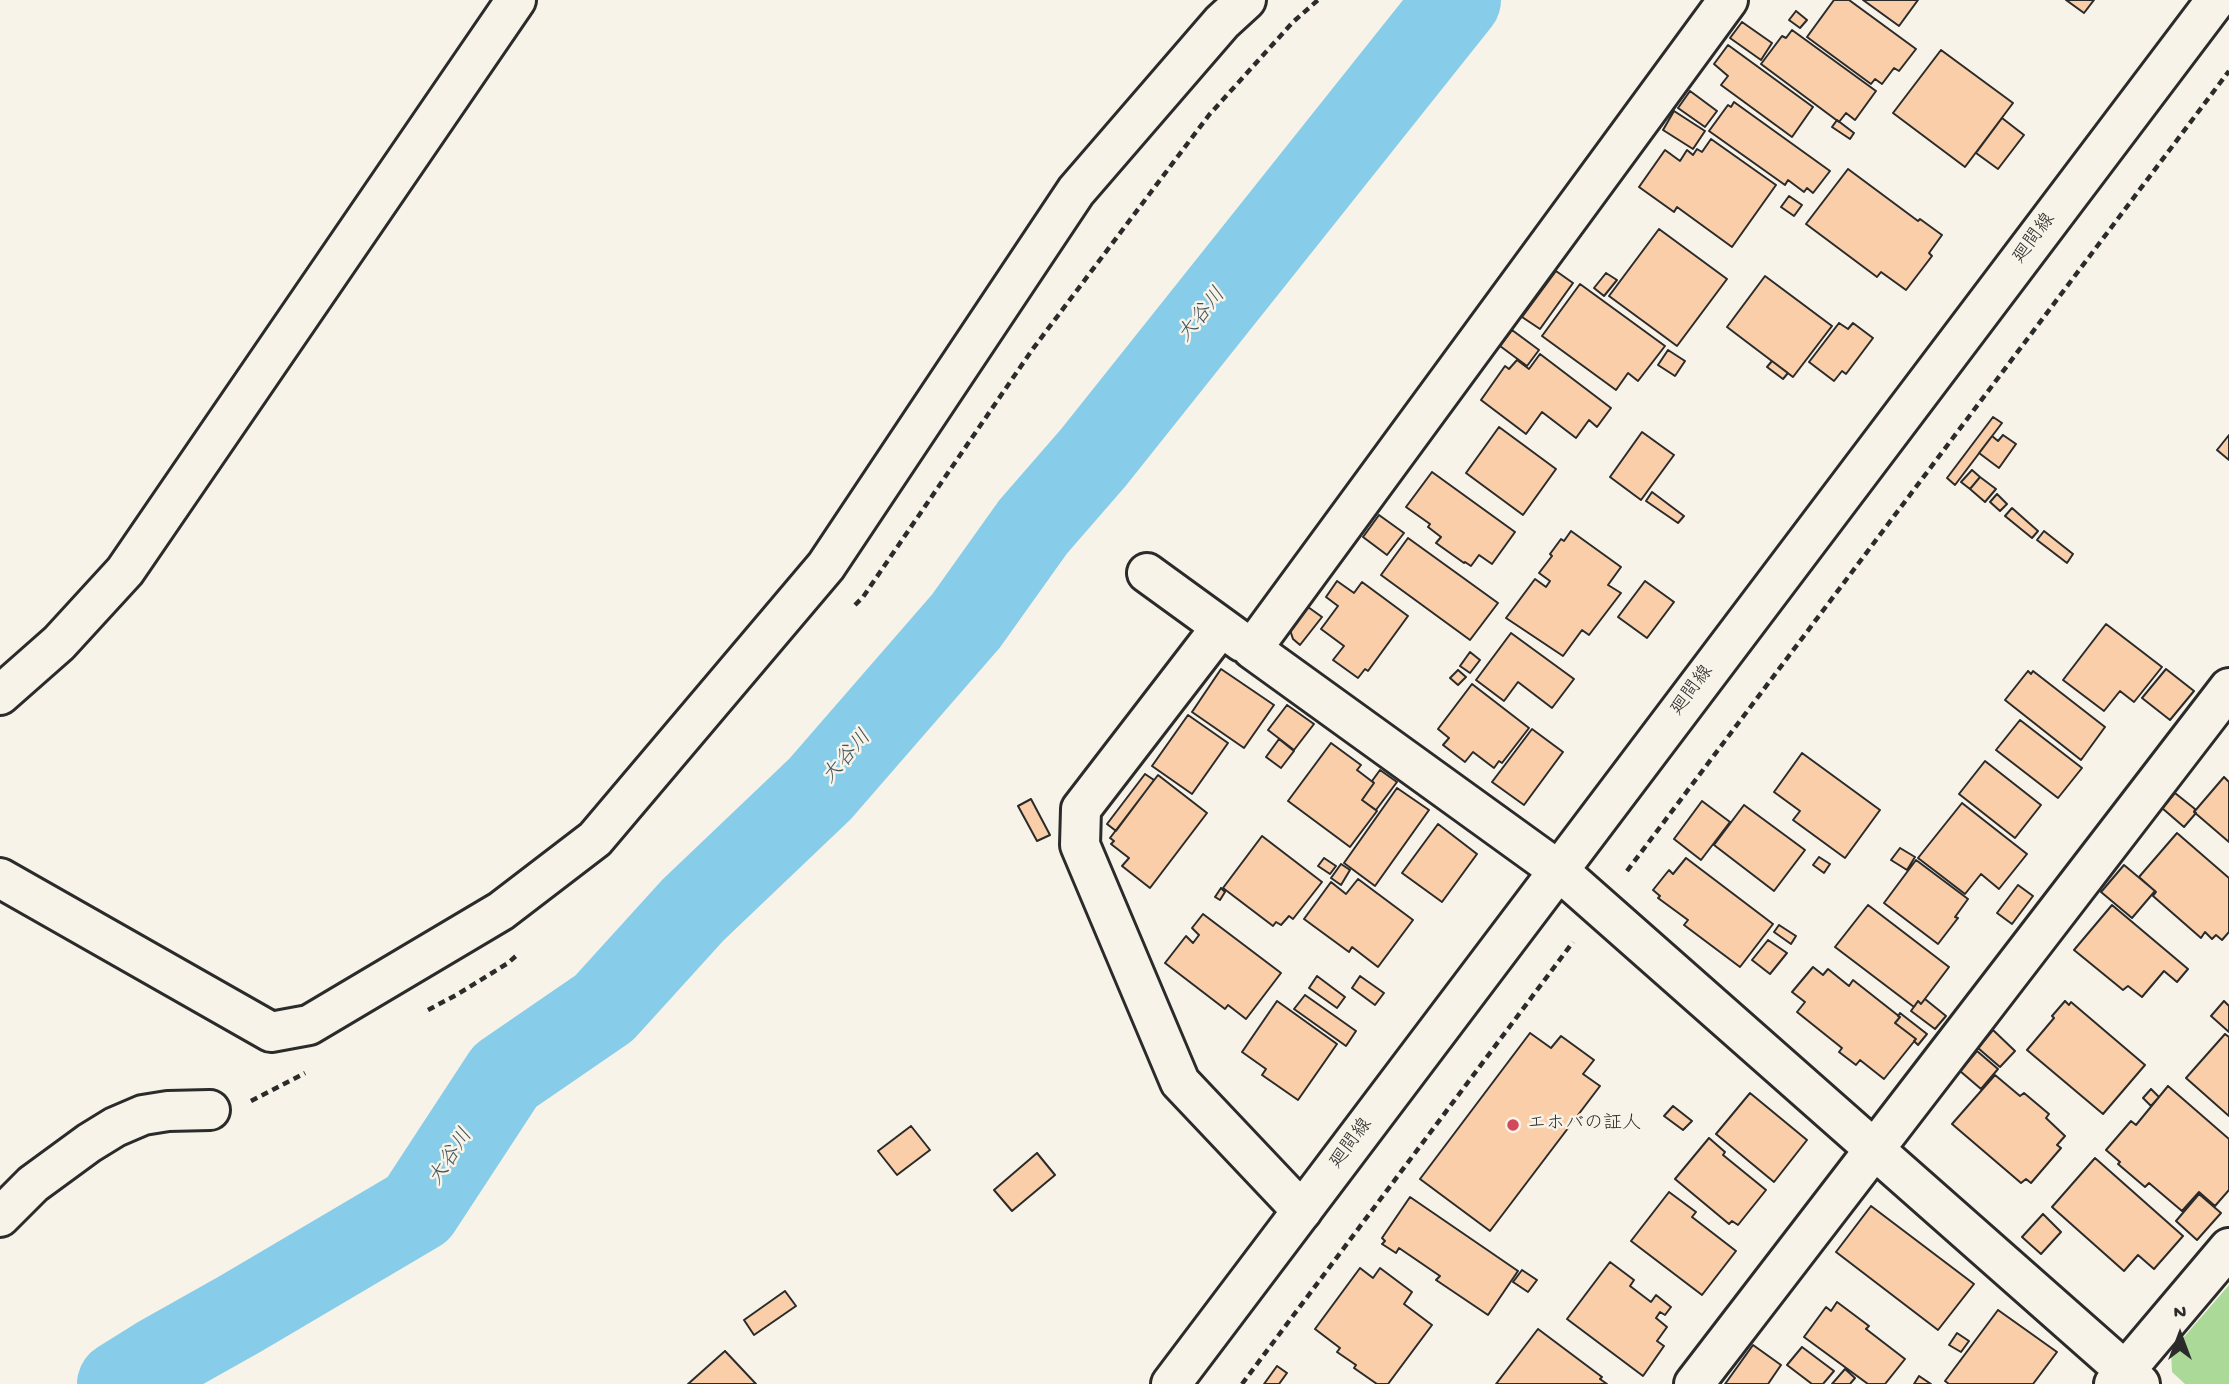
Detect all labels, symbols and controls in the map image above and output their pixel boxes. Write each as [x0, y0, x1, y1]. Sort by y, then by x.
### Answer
street label: 廻間線 [2009, 209, 2061, 269]
water label: 大谷川 [1173, 284, 1233, 348]
street label: 廻間線 [1667, 661, 1719, 721]
water label: 大谷川 [818, 726, 878, 790]
street label: 廻間線 [1326, 1114, 1378, 1174]
place label: エホバの証人 [1527, 1114, 1641, 1136]
marker: エホバの証人 [1505, 1117, 1521, 1133]
water label: 大谷川 [424, 1125, 480, 1191]
north arrow [2145, 1300, 2215, 1370]
text: N [2174, 1302, 2186, 1325]

